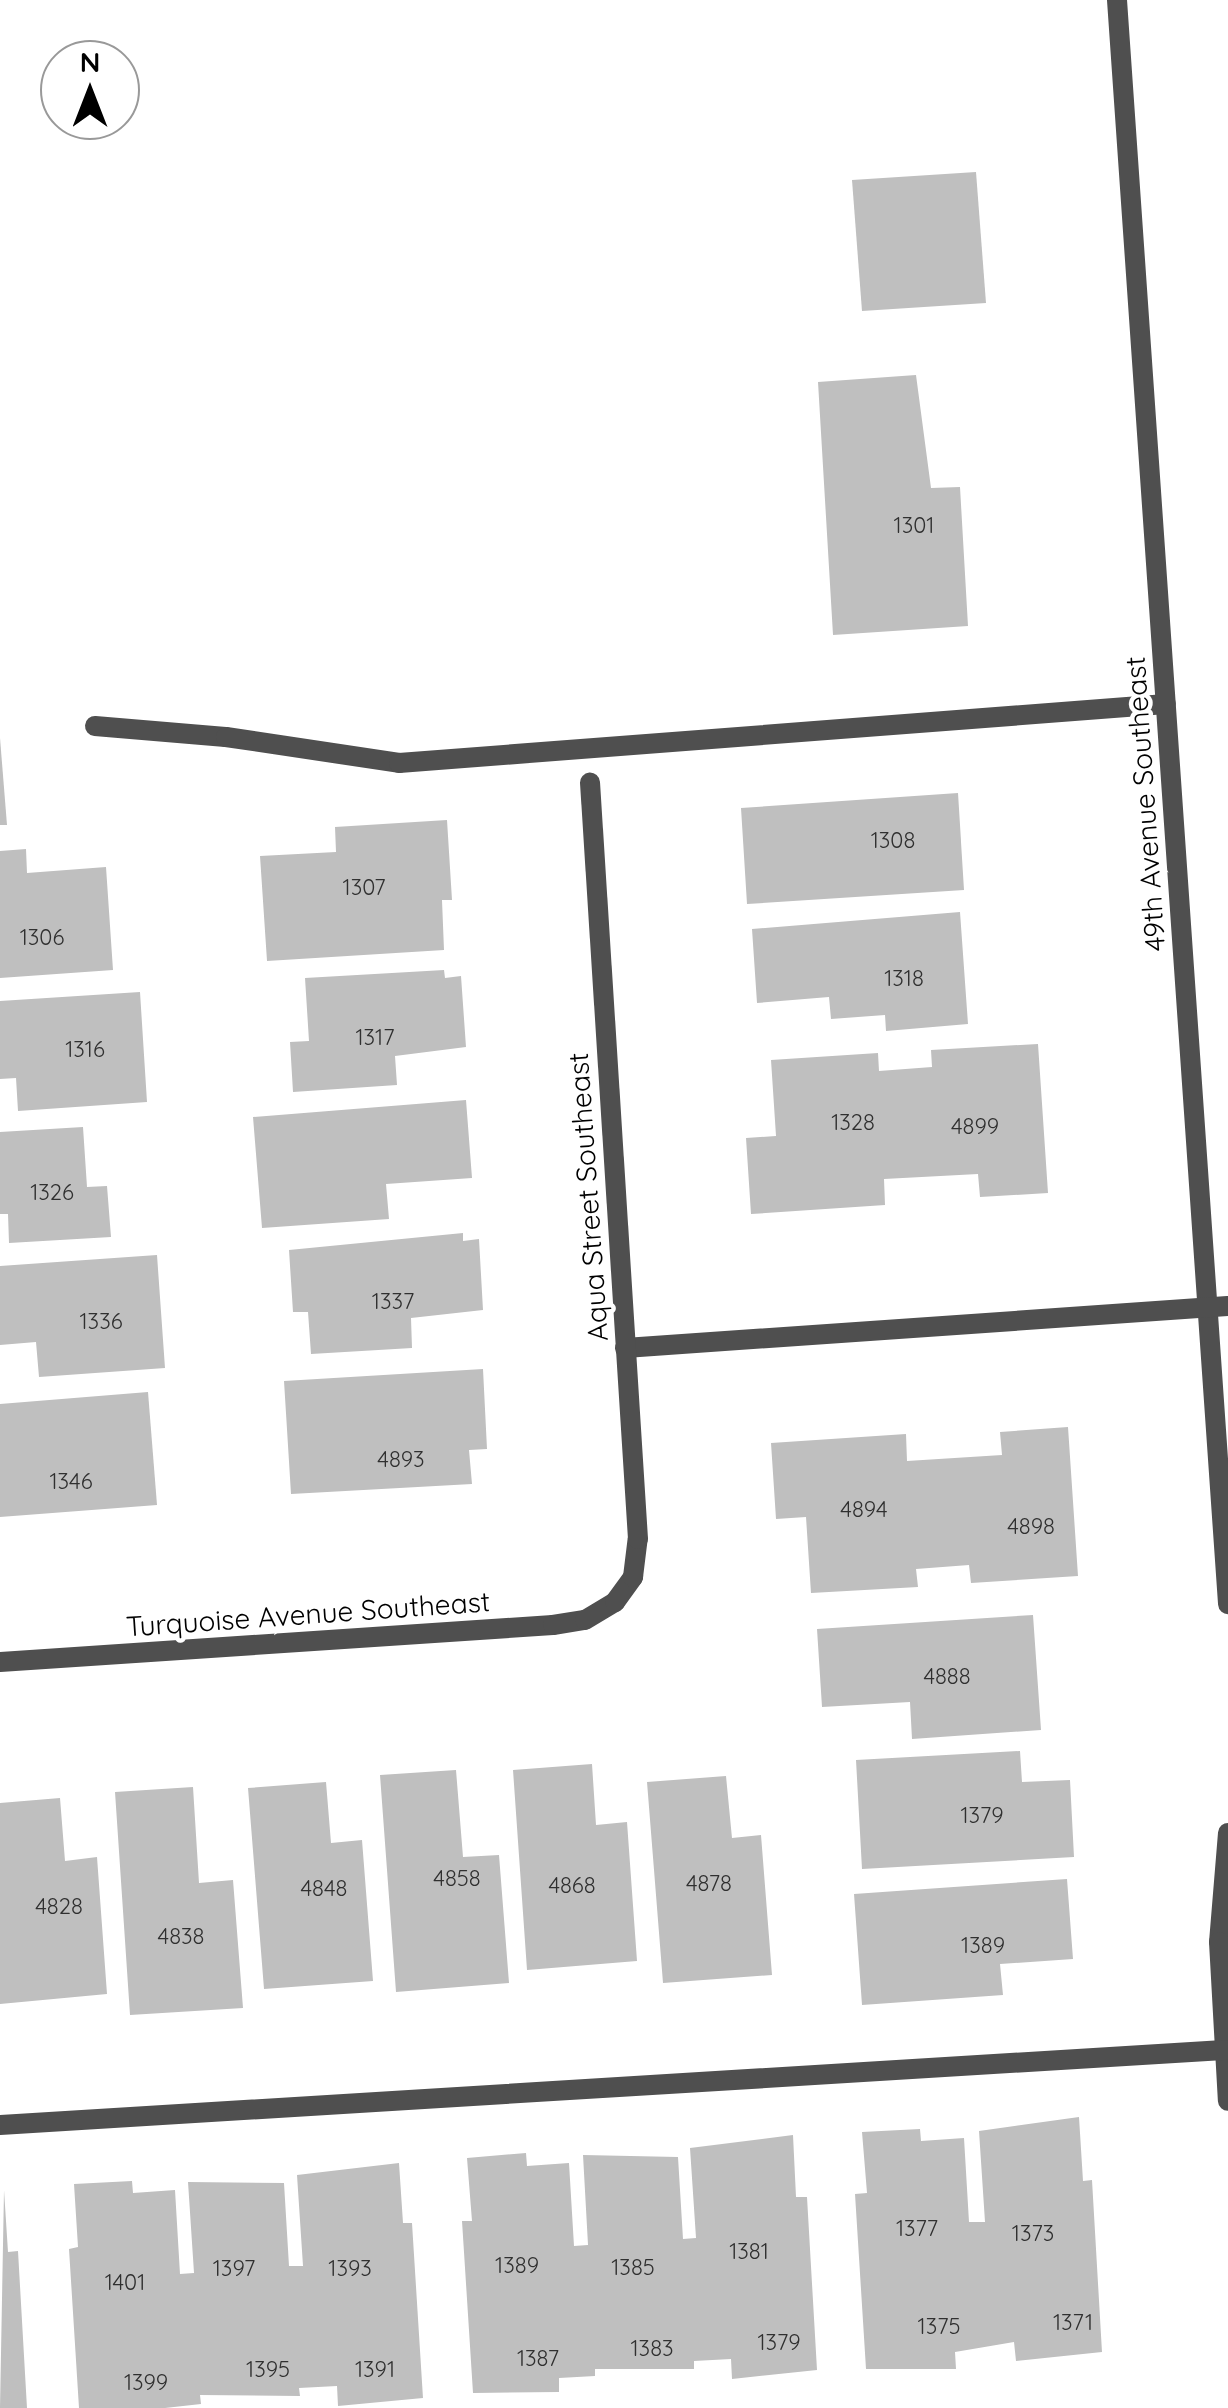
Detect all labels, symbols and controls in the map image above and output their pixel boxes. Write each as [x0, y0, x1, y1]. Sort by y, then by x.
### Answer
north arrow [40, 40, 140, 140]
text: N [80, 44, 100, 79]
house number: 1301 [894, 513, 934, 539]
street label: 49th Avenue Southeast [1118, 655, 1172, 953]
house number: 1308 [871, 828, 915, 854]
house number: 1307 [343, 875, 385, 901]
house number: 1306 [20, 925, 64, 951]
house number: 1318 [884, 966, 924, 992]
house number: 1317 [355, 1025, 395, 1051]
house number: 1316 [65, 1037, 105, 1063]
street label: Aqua Street Southeast [561, 1052, 615, 1342]
house number: 1328 [831, 1110, 875, 1136]
house number: 4899 [951, 1114, 999, 1140]
house number: 1326 [30, 1180, 74, 1206]
house number: 1337 [372, 1289, 414, 1315]
house number: 1336 [79, 1309, 123, 1335]
house number: 4893 [377, 1447, 425, 1473]
house number: 1346 [49, 1469, 93, 1495]
house number: 4894 [840, 1497, 888, 1523]
house number: 4898 [1007, 1514, 1055, 1540]
street label: Turquoise Avenue Southeast [125, 1585, 491, 1643]
house number: 4888 [923, 1664, 971, 1690]
house number: 1379 [960, 1803, 1004, 1829]
house number: 4858 [433, 1866, 481, 1892]
house number: 4878 [686, 1871, 732, 1897]
house number: 4868 [548, 1873, 596, 1899]
house number: 4848 [301, 1876, 347, 1902]
house number: 4828 [35, 1894, 83, 1920]
house number: 4838 [158, 1924, 204, 1950]
house number: 1389 [961, 1933, 1005, 1959]
house number: 1377 [896, 2216, 938, 2242]
house number: 1373 [1012, 2221, 1054, 2247]
house number: 1381 [729, 2239, 769, 2265]
house number: 1389 [495, 2253, 539, 2279]
house number: 1385 [611, 2255, 655, 2281]
house number: 1397 [213, 2256, 255, 2282]
house number: 1393 [328, 2256, 372, 2282]
house number: 1401 [105, 2270, 145, 2296]
house number: 1371 [1053, 2310, 1093, 2336]
house number: 1375 [918, 2314, 960, 2340]
house number: 1379 [757, 2330, 801, 2356]
house number: 1383 [630, 2336, 674, 2362]
house number: 1387 [517, 2346, 559, 2372]
house number: 1395 [246, 2357, 290, 2383]
house number: 1391 [355, 2357, 395, 2383]
house number: 1399 [124, 2370, 168, 2396]

